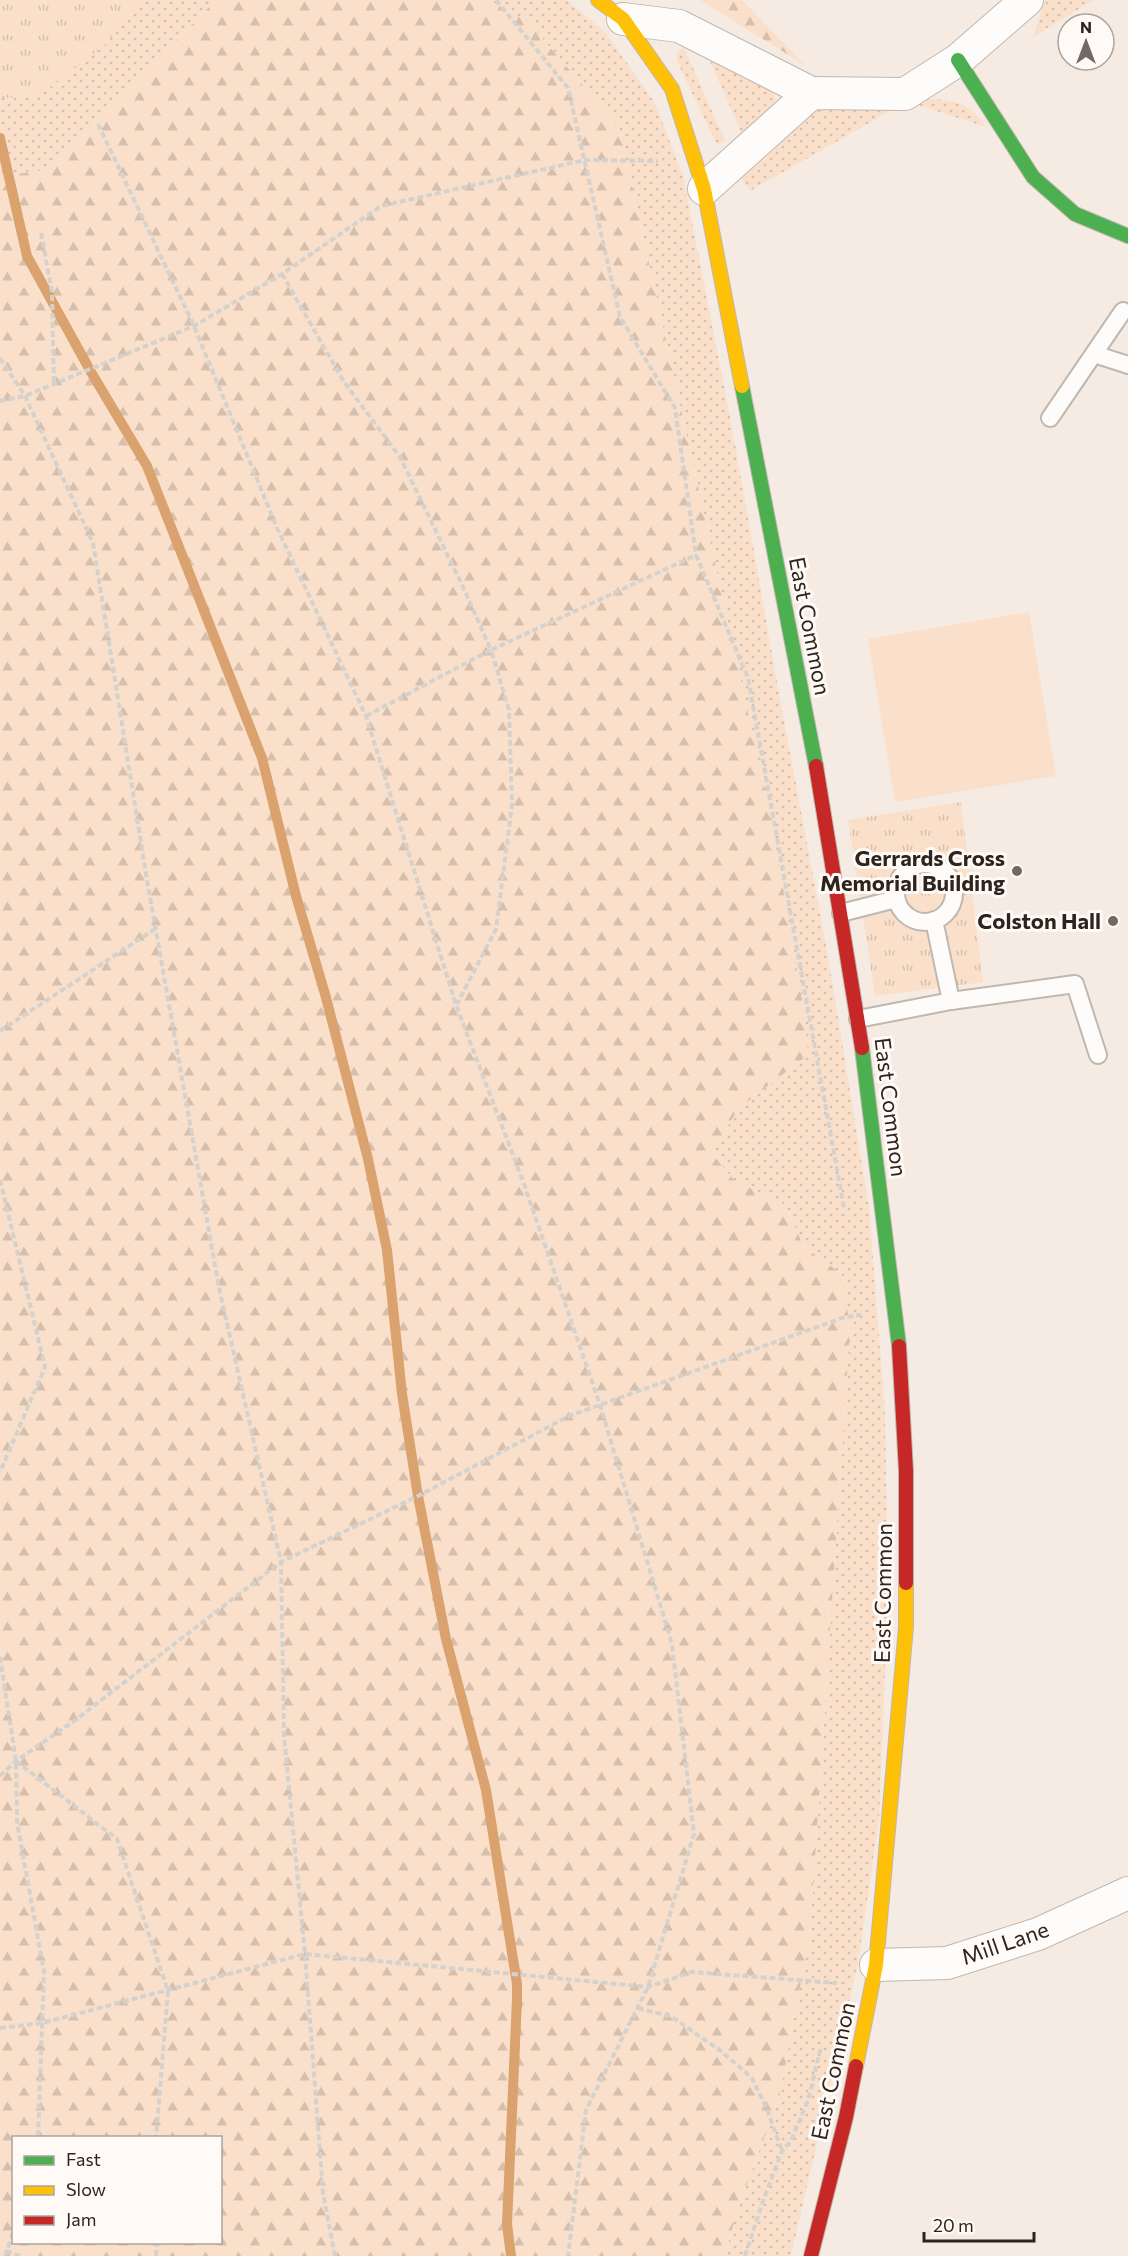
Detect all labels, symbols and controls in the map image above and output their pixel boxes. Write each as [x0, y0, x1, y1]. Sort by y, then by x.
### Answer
north arrow [1056, 12, 1116, 72]
text: N [1080, 17, 1092, 36]
street label: East Common [784, 555, 837, 697]
place label: Gerrards Cross Memorial Building [820, 844, 1005, 896]
marker: Gerrards Cross Memorial Building [1010, 864, 1024, 878]
place label: Colston Hall [977, 907, 1101, 934]
marker: Colston Hall [1106, 914, 1120, 928]
street label: East Common [870, 1036, 913, 1178]
street label: East Common [868, 1523, 897, 1663]
street label: Mill Lane [958, 1915, 1052, 1970]
street label: East Common [805, 2000, 860, 2142]
legend [12, 2136, 222, 2244]
text: Fast [66, 2148, 101, 2170]
text: Slow [66, 2178, 106, 2200]
scale bar [924, 2205, 1034, 2243]
text: Jam [66, 2208, 96, 2230]
text: 20 m [933, 2214, 974, 2236]

